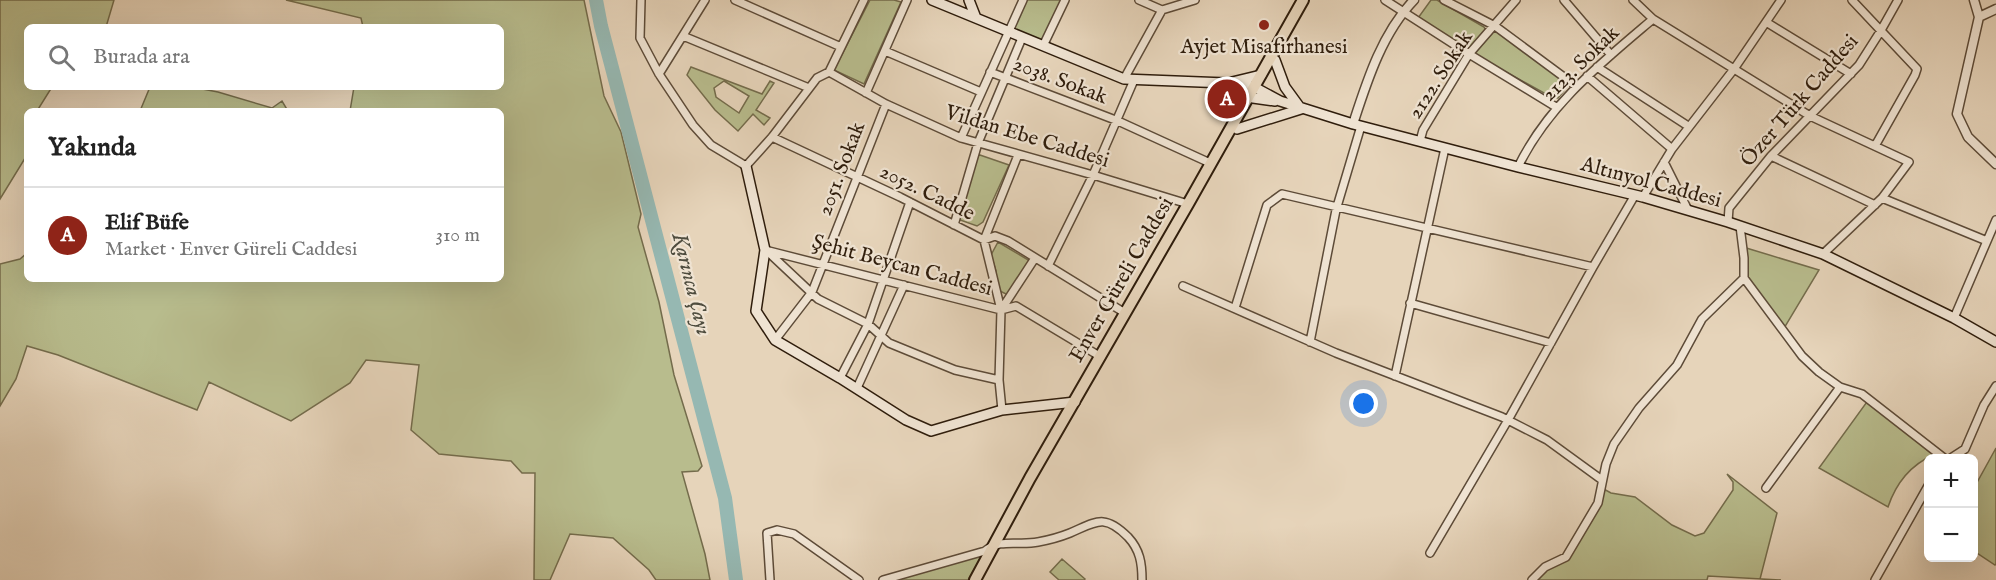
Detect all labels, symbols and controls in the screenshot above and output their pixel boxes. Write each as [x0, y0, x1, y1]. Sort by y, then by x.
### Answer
marker: Ayjet Misafirhanesi [1257, 18, 1271, 32]
street label: 2123. Sokak [1536, 20, 1626, 108]
search box [24, 24, 504, 90]
street label: 2122. Sokak [1402, 25, 1480, 124]
street label: Özer Türk Caddesi [1735, 29, 1865, 173]
place label: Ayjet Misafirhanesi [1179, 34, 1348, 61]
icon: search [45, 41, 78, 74]
text: Burada ara [93, 43, 190, 71]
street label: 2038. Sokak [1009, 51, 1112, 112]
pin: A [1208, 76, 1246, 122]
street label: Vildan Ebe Caddesi [941, 99, 1112, 175]
street label: 2051. Sokak [812, 118, 872, 220]
text: Yakında [48, 131, 136, 164]
street label: Altınyol Caddesi [1577, 151, 1724, 215]
street label: 2052. Cadde [875, 158, 979, 228]
street label: Enver Güreli Caddesi [1064, 192, 1180, 368]
text: Elif Büfe [105, 209, 189, 237]
text: A [61, 223, 74, 248]
text: 310 m [436, 223, 480, 248]
water label: Karınca Çayı [665, 229, 717, 338]
street label: Şehit Beycan Caddesi [809, 229, 995, 303]
text: Market · Enver Güreli Caddesi [105, 237, 357, 262]
your location [1349, 389, 1378, 418]
map controls [1924, 454, 1978, 562]
button: + [1924, 454, 1978, 508]
button: − [1924, 508, 1978, 562]

